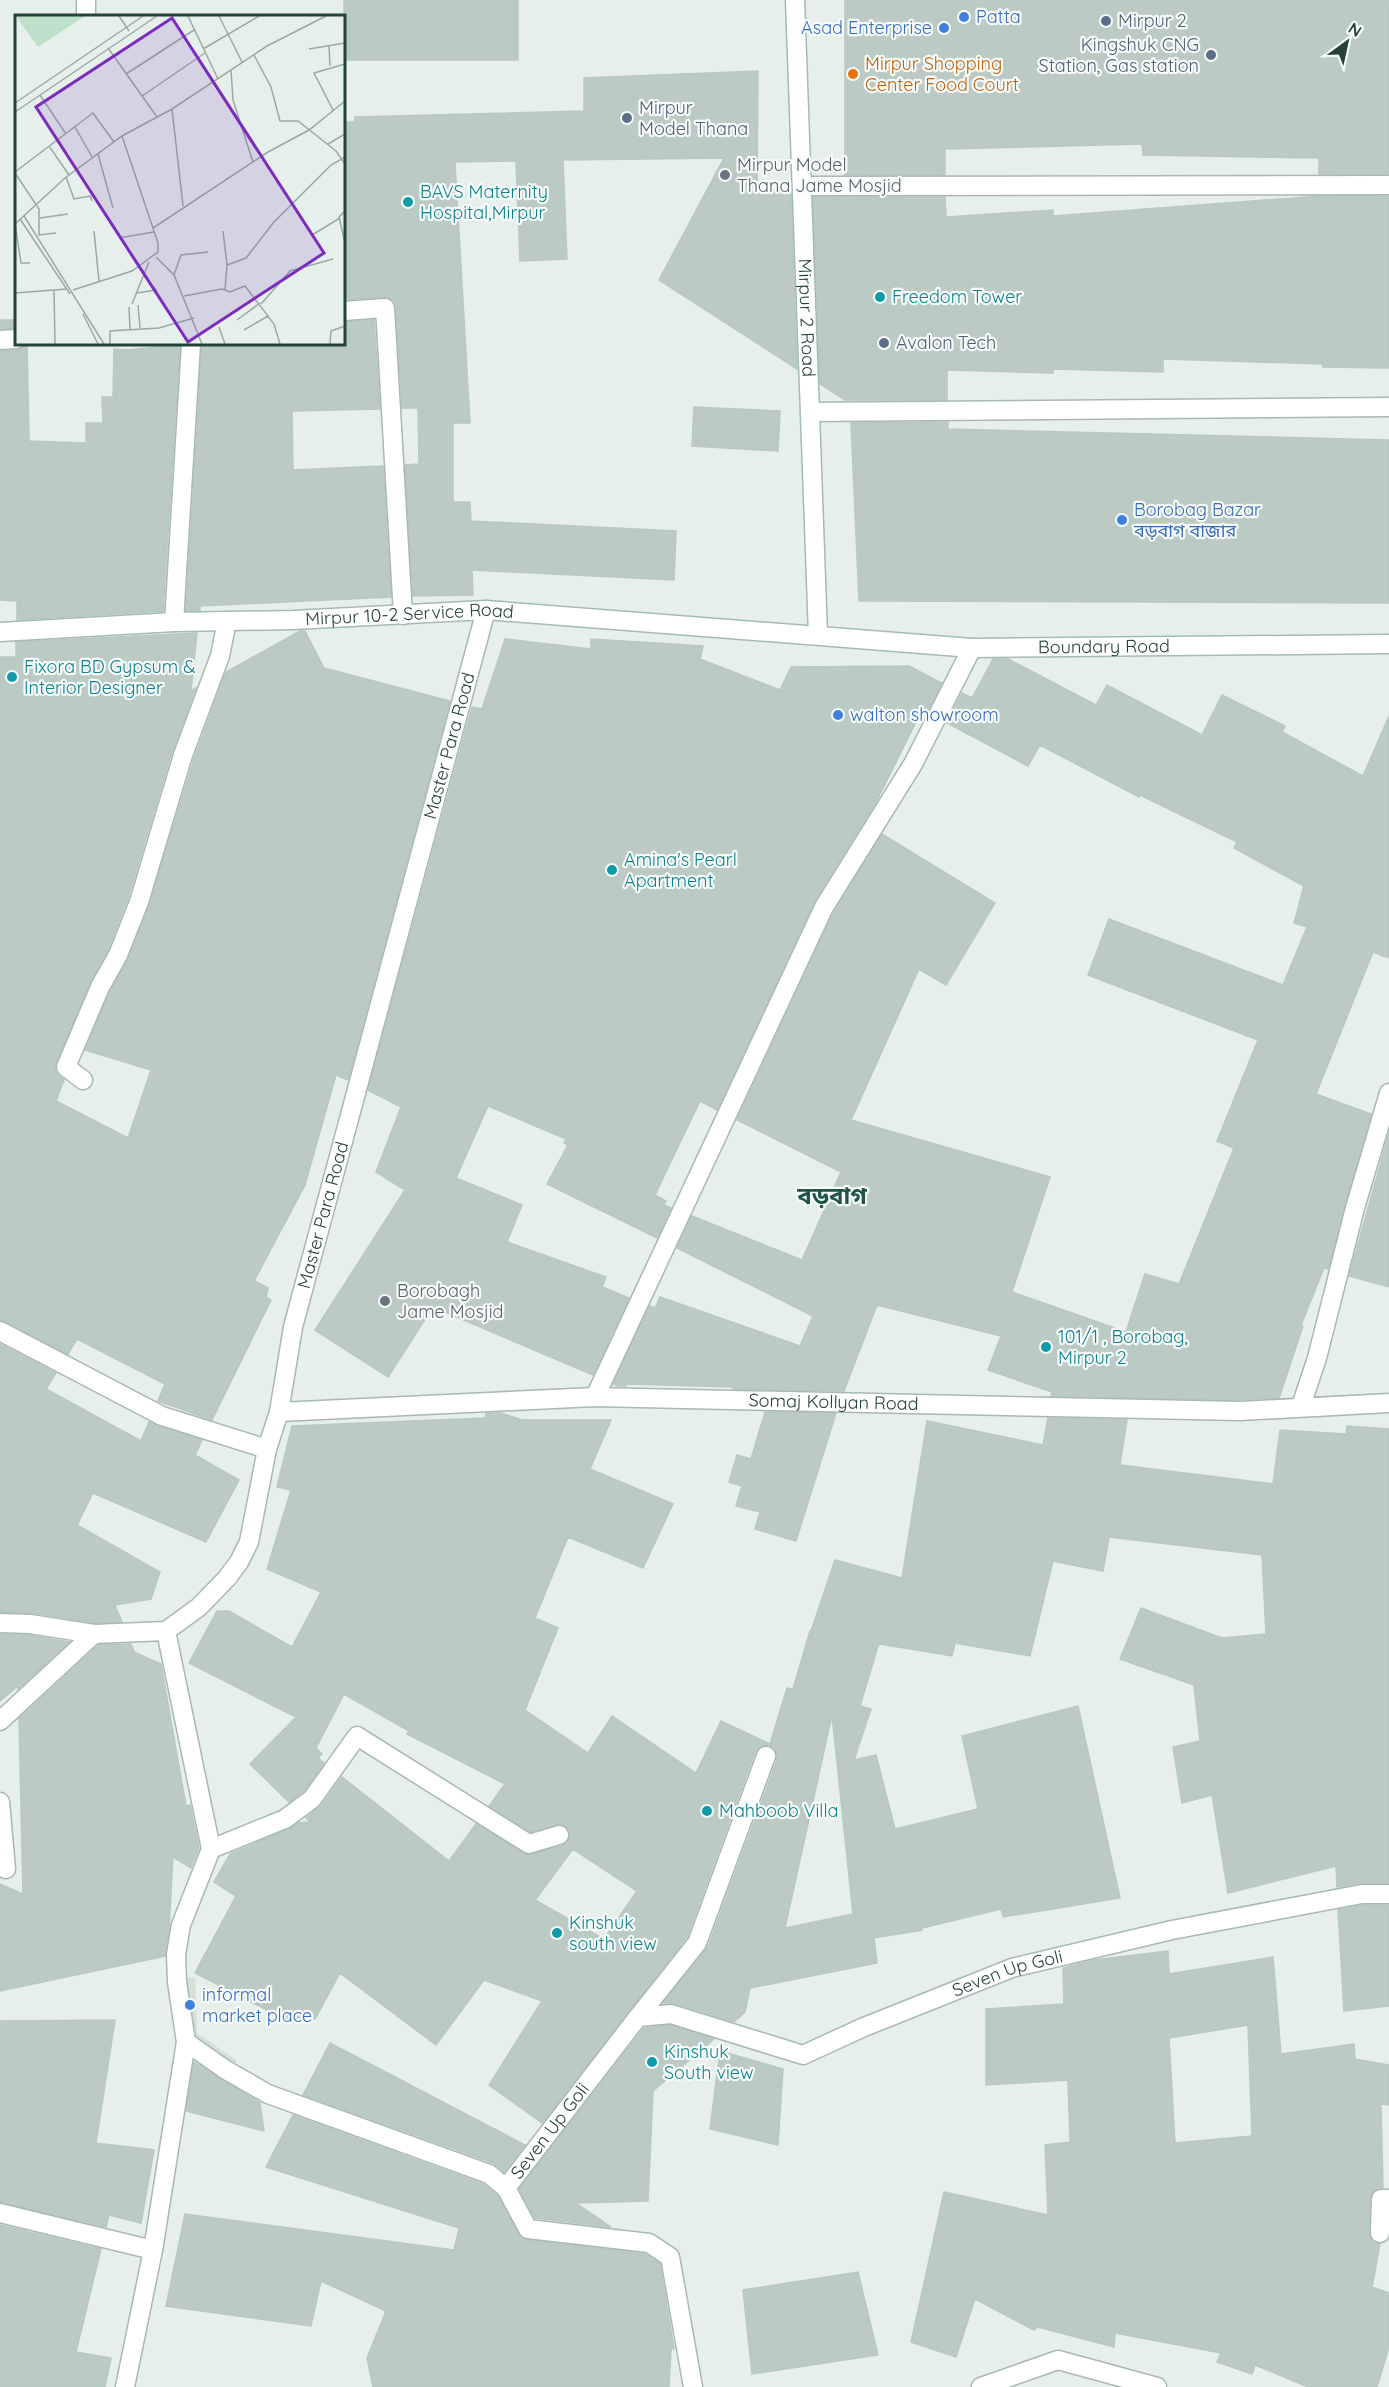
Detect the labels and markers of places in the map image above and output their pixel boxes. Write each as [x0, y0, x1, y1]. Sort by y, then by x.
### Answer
place label: Patta [976, 5, 1021, 28]
place label: Mirpur 2 [1118, 9, 1187, 32]
marker: Patta [957, 10, 971, 24]
marker: Mirpur 2 [1099, 14, 1113, 28]
place label: Asad Enterprise [801, 16, 932, 39]
marker: Asad Enterprise [937, 21, 951, 35]
place label: Kingshuk CNG Station, Gas station [1039, 33, 1199, 77]
marker: Kingshuk CNG Station, Gas station [1204, 48, 1218, 62]
place label: Mirpur Shopping Center Food Court [865, 52, 1019, 96]
marker: Mirpur Shopping Center Food Court [846, 67, 860, 81]
place label: Mirpur Model Thana [639, 96, 748, 140]
marker: Mirpur Model Thana [620, 111, 634, 125]
place label: Mirpur Model Thana Jame Mosjid [737, 153, 902, 197]
marker: Mirpur Model Thana Jame Mosjid [718, 168, 732, 182]
place label: BAVS Maternity Hospital,Mirpur [420, 180, 548, 224]
marker: BAVS Maternity Hospital,Mirpur [401, 195, 415, 209]
place label: Freedom Tower [892, 285, 1022, 308]
marker: Freedom Tower [873, 290, 887, 304]
place label: Avalon Tech [896, 331, 996, 354]
marker: Avalon Tech [877, 336, 891, 350]
place label: Borobag Bazar বড়বাগ বাজার [1133, 498, 1261, 542]
marker: Borobag Bazar বড়বাগ বাজার [1115, 513, 1129, 527]
place label: Fixora BD Gypsum & Interior Designer [24, 655, 195, 699]
marker: Fixora BD Gypsum & Interior Designer [5, 670, 19, 684]
place label: walton showroom [850, 703, 999, 726]
marker: walton showroom [831, 708, 845, 722]
place label: Amina's Pearl Apartment [624, 848, 737, 892]
marker: Amina's Pearl Apartment [605, 863, 619, 877]
place label: Borobagh Jame Mosjid [397, 1279, 504, 1323]
marker: Borobagh Jame Mosjid [378, 1294, 392, 1308]
place label: 101/1 , Borobag, Mirpur 2 [1058, 1325, 1188, 1369]
marker: 101/1 , Borobag, Mirpur 2 [1039, 1340, 1053, 1354]
place label: Mahboob Villa [719, 1799, 839, 1822]
marker: Mahboob Villa [700, 1804, 714, 1818]
place label: Kinshuk south view [569, 1911, 657, 1955]
marker: Kinshuk south view [550, 1926, 564, 1940]
place label: informal market place [202, 1983, 312, 2027]
marker: informal market place [183, 1998, 197, 2012]
place label: Kinshuk South view [664, 2040, 754, 2084]
marker: Kinshuk South view [645, 2055, 659, 2069]

